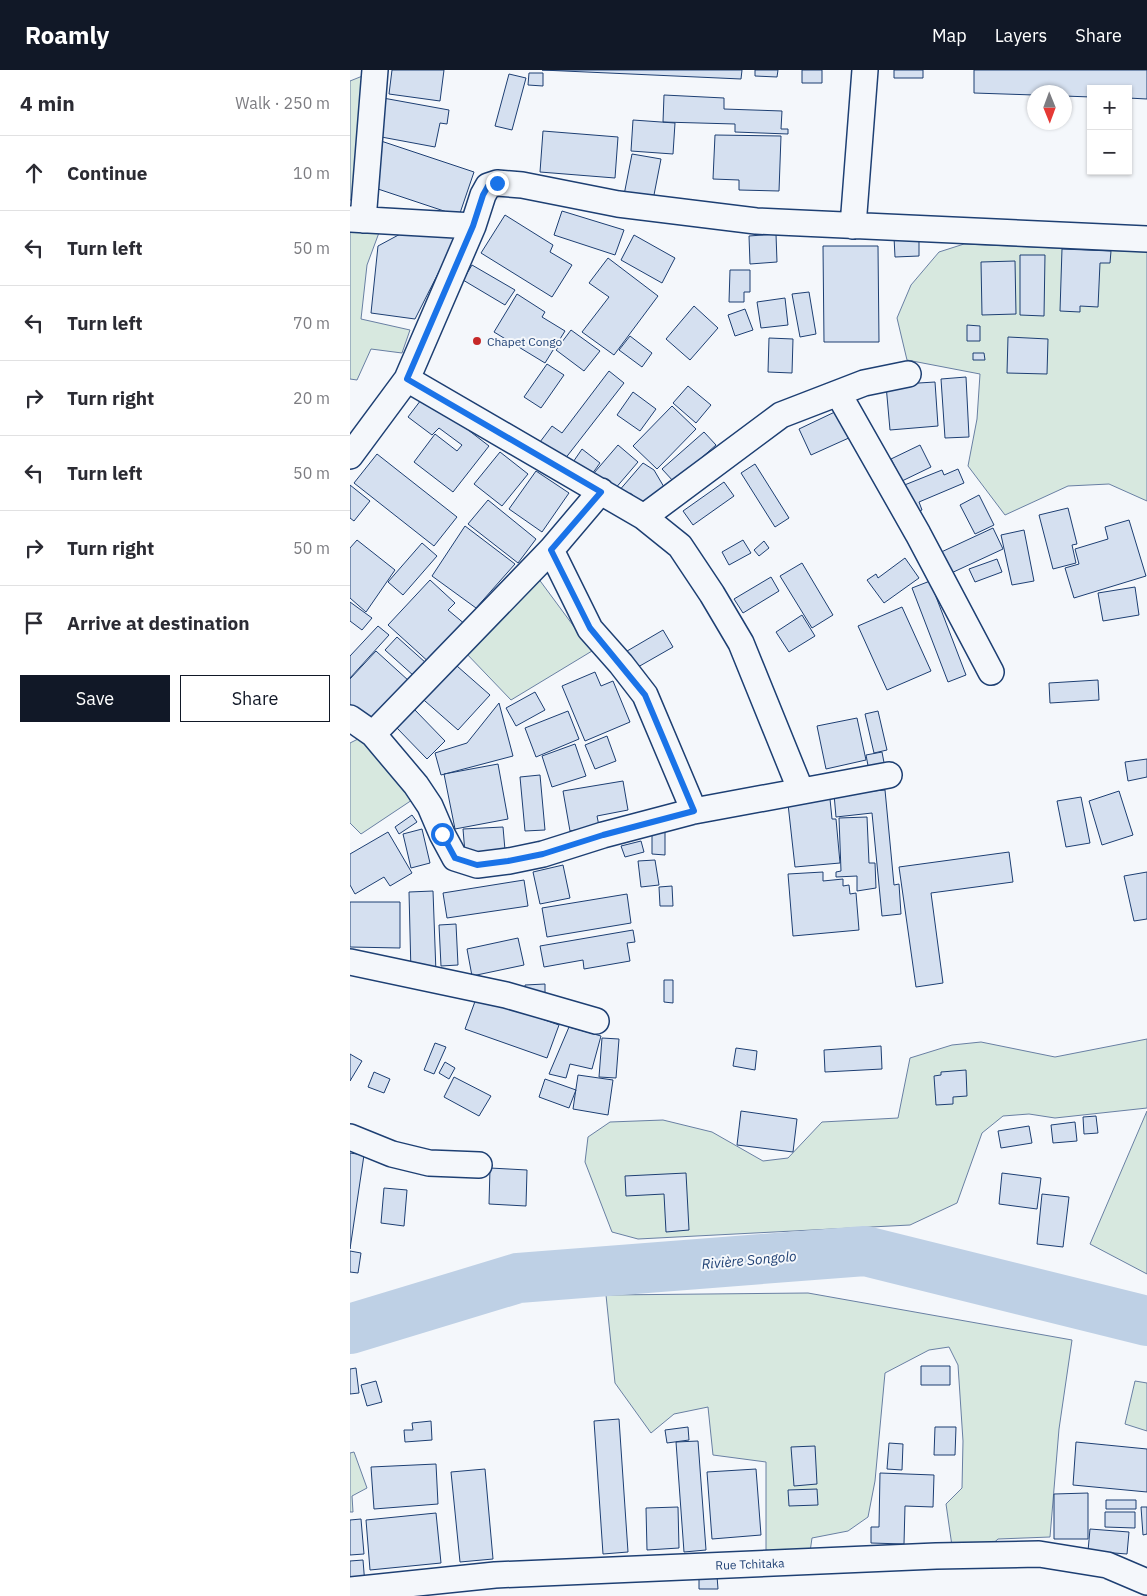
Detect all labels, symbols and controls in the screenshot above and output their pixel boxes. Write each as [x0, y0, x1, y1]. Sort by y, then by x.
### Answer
text: Roamly [25, 19, 109, 51]
text: Map [932, 24, 967, 47]
text: Layers [995, 24, 1047, 47]
text: Share [1075, 24, 1122, 47]
north arrow [1027, 85, 1072, 130]
map controls [1087, 85, 1132, 175]
button: + [1087, 85, 1132, 130]
text: 4 min [20, 89, 75, 117]
text: Walk · 250 m [235, 93, 330, 113]
button: − [1087, 130, 1132, 175]
icon: ahead [20, 159, 48, 187]
text: Continue [67, 161, 147, 185]
text: 10 m [293, 163, 330, 183]
route end [486, 172, 509, 195]
icon: left [20, 234, 48, 262]
text: Turn left [67, 236, 143, 260]
text: 50 m [293, 238, 330, 258]
icon: left [20, 309, 48, 337]
text: Turn left [67, 311, 143, 335]
text: 70 m [293, 313, 330, 333]
place label: Chapet Congo [487, 334, 563, 349]
marker: Chapet Congo [471, 335, 483, 347]
icon: right [20, 384, 48, 412]
text: Turn right [67, 386, 154, 410]
text: 20 m [293, 388, 330, 408]
icon: left [20, 459, 48, 487]
text: Turn left [67, 461, 143, 485]
text: 50 m [293, 463, 330, 483]
icon: right [20, 534, 48, 562]
text: Turn right [67, 536, 154, 560]
text: 50 m [293, 538, 330, 558]
icon: arrive [20, 609, 48, 637]
text: Arrive at destination [67, 611, 250, 635]
button: Save [20, 675, 170, 722]
button: Share [180, 675, 330, 722]
route start [431, 823, 454, 846]
water label: Rivière Songolo [701, 1247, 798, 1273]
street label: Rue Tchitaka [715, 1555, 785, 1573]

